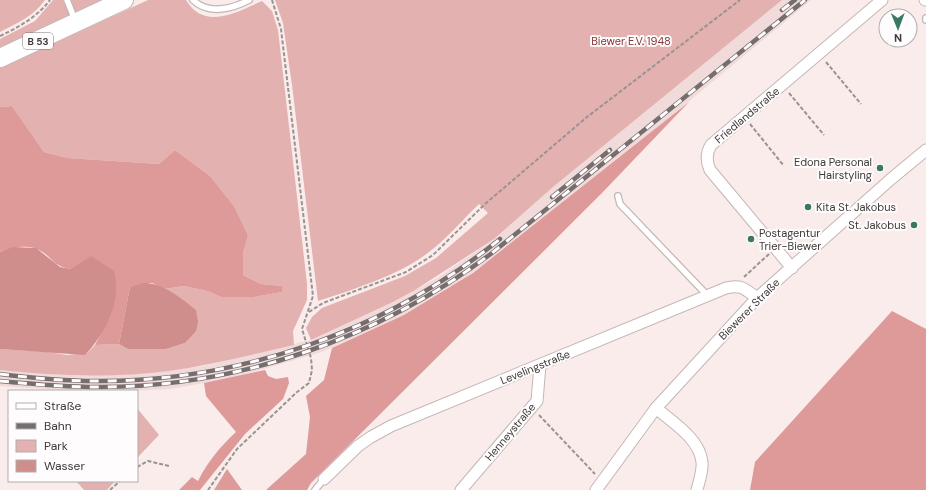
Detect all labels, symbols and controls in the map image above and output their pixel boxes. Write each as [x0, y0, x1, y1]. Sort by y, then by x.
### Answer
north arrow [878, 8, 918, 48]
text: N [894, 31, 902, 45]
road number: B 53 [23, 33, 53, 49]
park label: Biewer E.V. 1948 [591, 34, 671, 48]
street label: Friedlandstraße [712, 84, 782, 146]
place label: Edona Personal Hairstyling [794, 155, 872, 182]
marker: Edona Personal Hairstyling [875, 163, 885, 173]
place label: Kita St. Jakobus [816, 200, 896, 214]
marker: Kita St. Jakobus [803, 202, 813, 212]
place label: St. Jakobus [848, 218, 906, 232]
marker: St. Jakobus [909, 220, 919, 230]
place label: Postagentur Trier-Biewer [759, 226, 821, 253]
marker: Postagentur Trier-Biewer [746, 234, 756, 244]
street label: Biewerer Straße [715, 275, 783, 343]
street label: Levelingstraße [498, 347, 572, 387]
legend [8, 390, 138, 482]
text: Straße [44, 398, 81, 414]
street label: Henneystraße [482, 400, 538, 464]
text: Bahn [44, 418, 72, 434]
text: Park [44, 438, 68, 454]
text: Wasser [44, 458, 85, 474]

